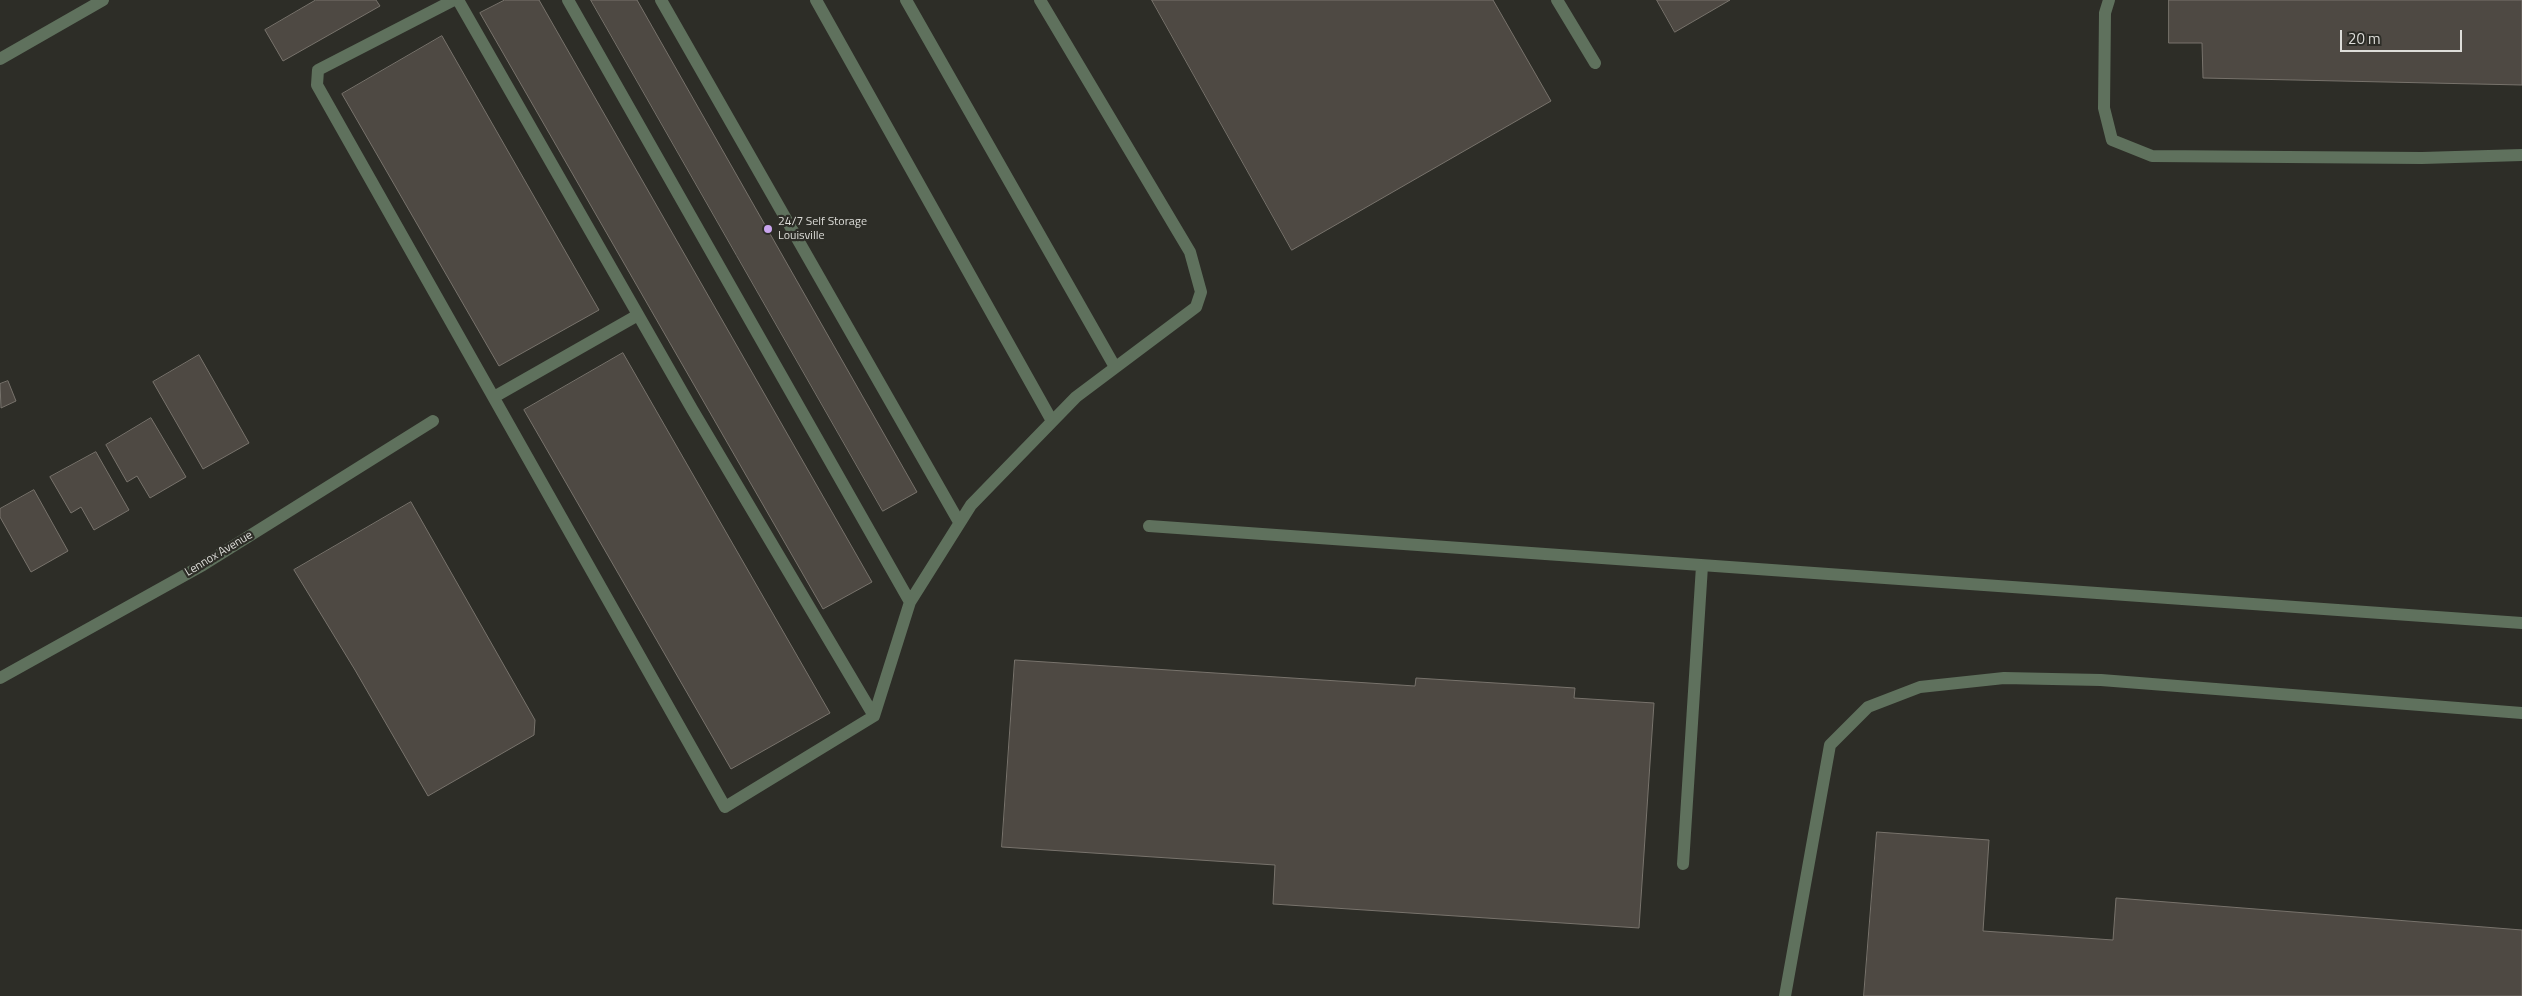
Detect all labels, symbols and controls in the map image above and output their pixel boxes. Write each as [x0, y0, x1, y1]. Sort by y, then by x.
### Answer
scale bar [2342, 20, 2464, 52]
text: 20 m [2348, 27, 2381, 50]
place label: 24/7 Self Storage Louisville [778, 215, 867, 243]
marker: 24/7 Self Storage Louisville [762, 223, 774, 235]
street label: Lennox Avenue [183, 528, 255, 580]

